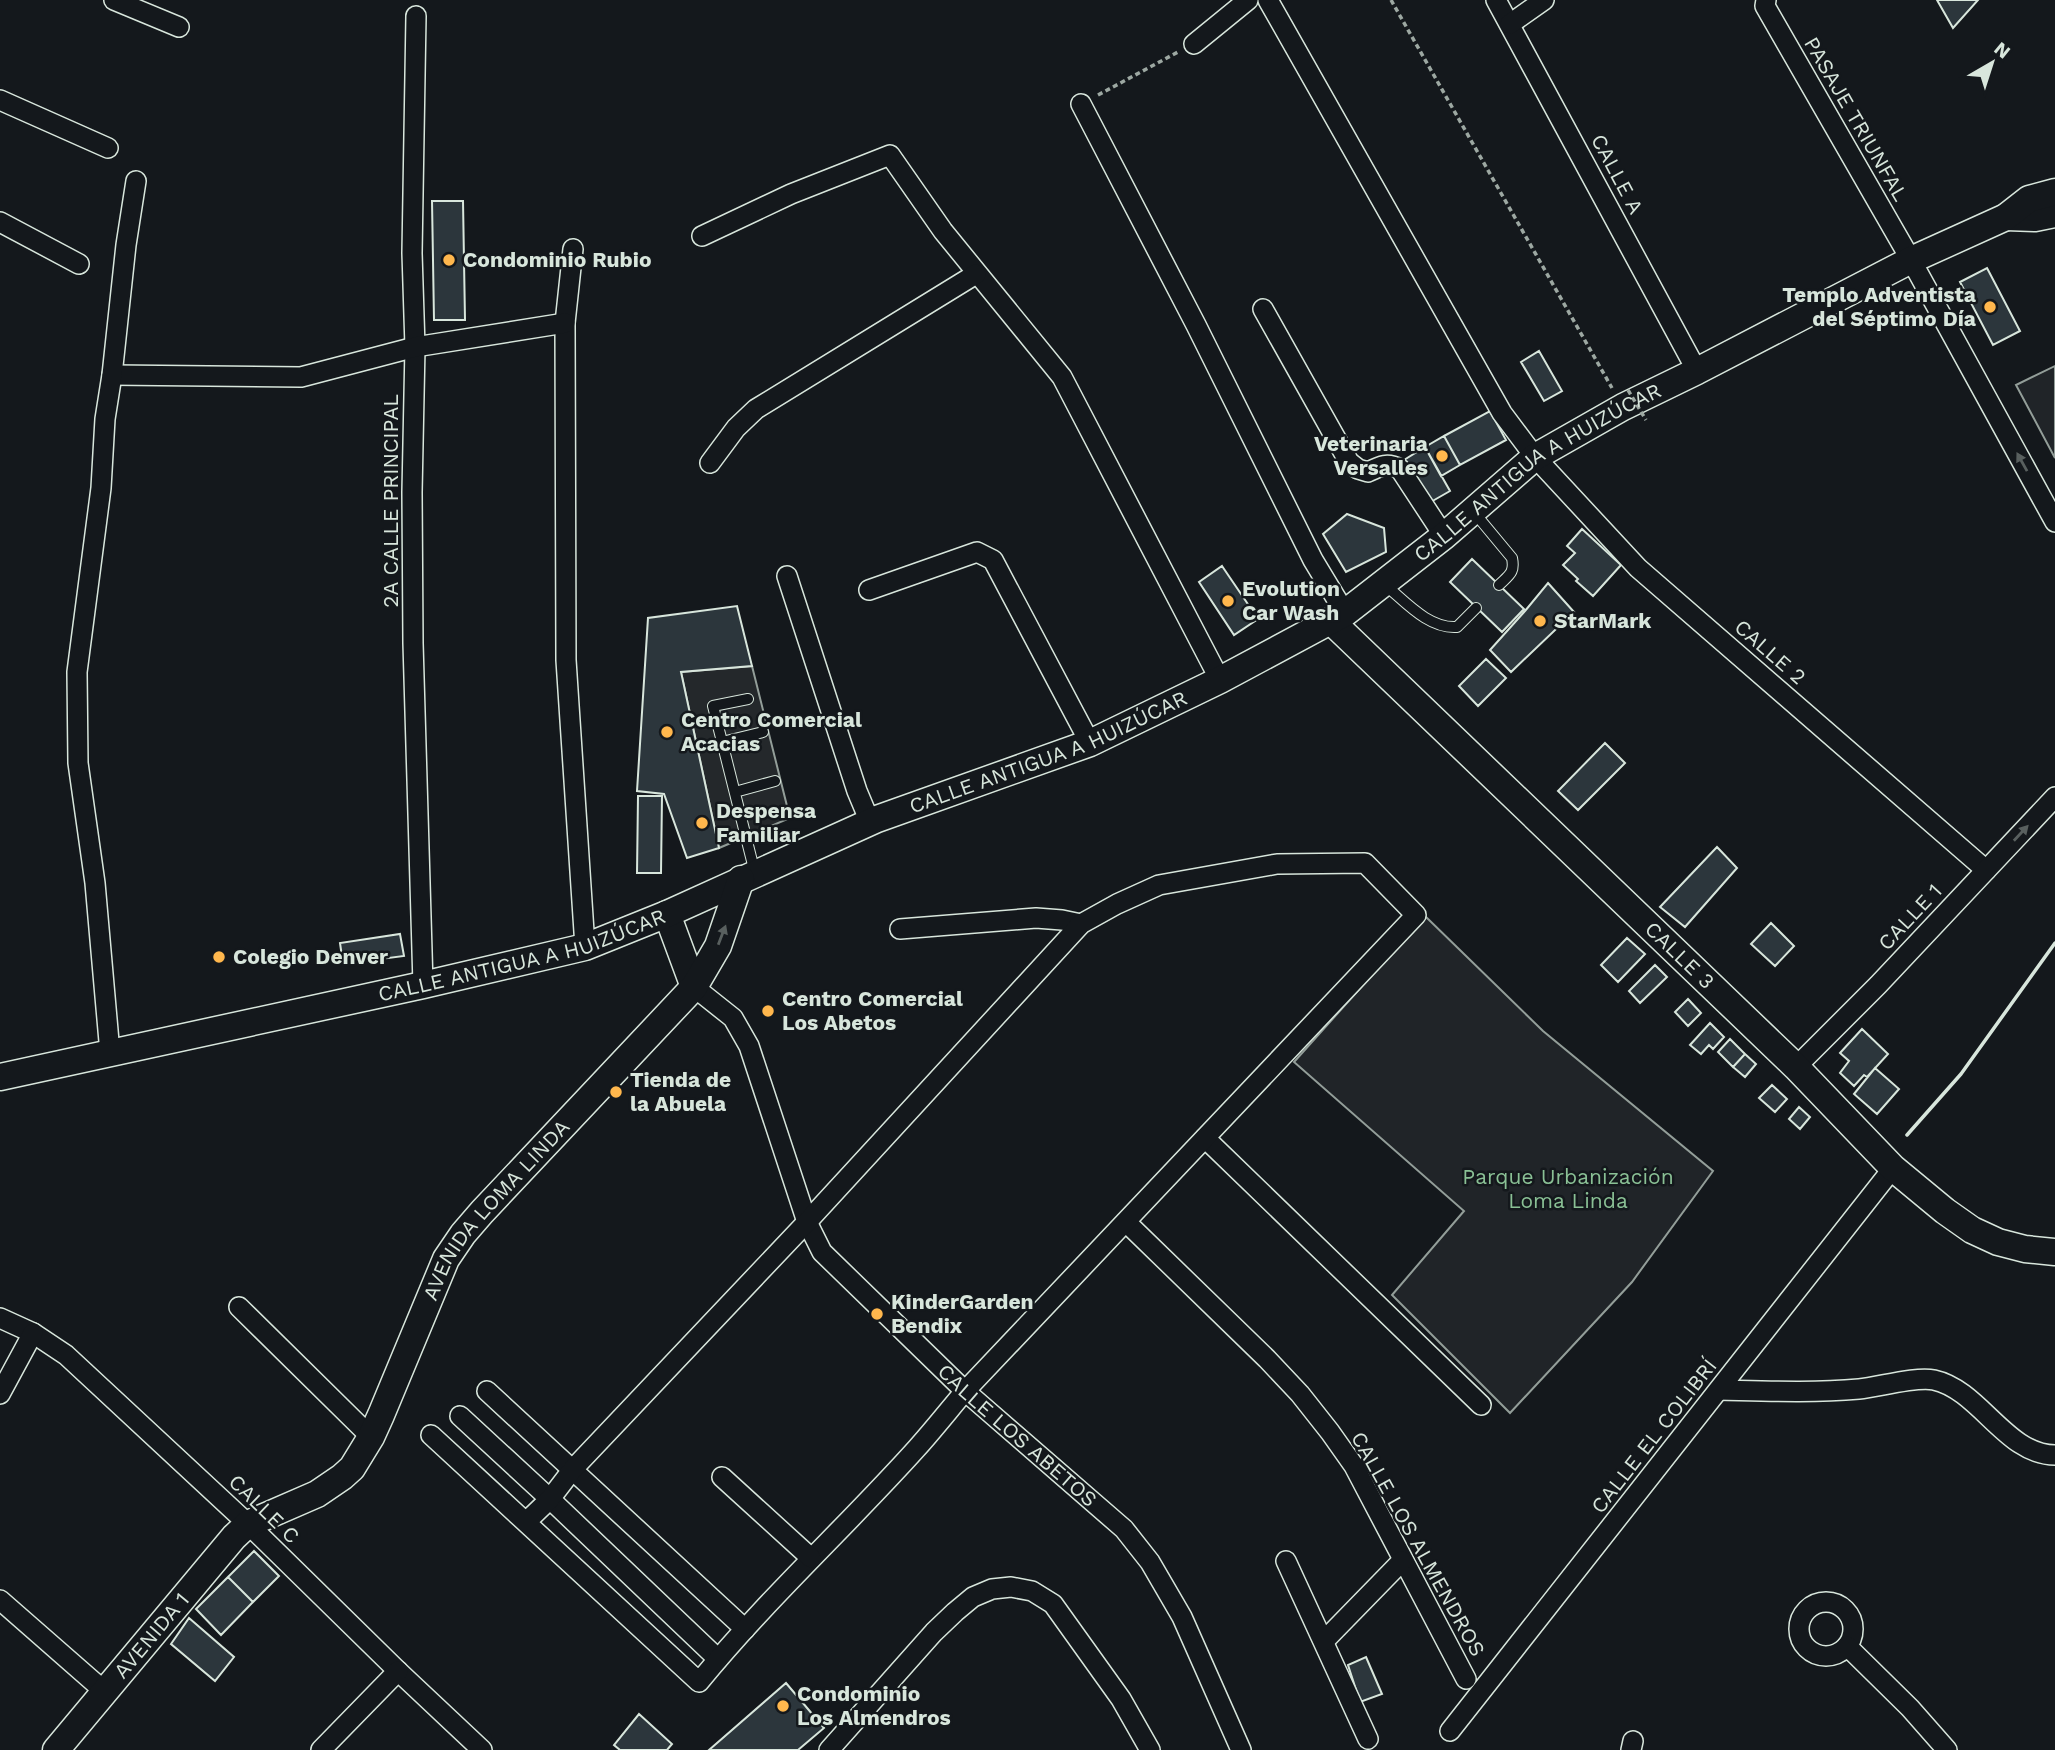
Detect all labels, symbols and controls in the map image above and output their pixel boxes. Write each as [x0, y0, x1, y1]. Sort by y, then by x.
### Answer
north arrow [1957, 28, 2027, 98]
street label: PASAJE TRIUNFAL [1799, 32, 1914, 205]
text: N [1990, 37, 2015, 64]
street label: CALLE A [1586, 130, 1649, 218]
place label: Condominio Rubio [463, 247, 651, 272]
marker: Condominio Rubio [441, 252, 457, 268]
place label: Templo Adventista del Séptimo Día [1782, 282, 1977, 331]
marker: Templo Adventista del Séptimo Día [1982, 299, 1998, 315]
street label: CALLE ANTIGUA A HUIZÚCAR [1409, 377, 1665, 567]
street label: 2A CALLE PRINCIPAL [378, 394, 403, 608]
place label: Veterinaria Versalles [1314, 431, 1429, 480]
marker: Veterinaria Versalles [1434, 448, 1450, 464]
one-way arrow [2016, 452, 2028, 472]
place label: Evolution Car Wash [1242, 576, 1340, 625]
marker: Evolution Car Wash [1220, 593, 1236, 609]
place label: StarMark [1554, 608, 1652, 633]
marker: StarMark [1532, 613, 1548, 629]
street label: CALLE 2 [1730, 614, 1811, 689]
street label: CALLE ANTIGUA A HUIZÚCAR [906, 685, 1191, 818]
place label: Centro Comercial Acacias [681, 707, 862, 756]
marker: Centro Comercial Acacias [659, 724, 675, 740]
place label: Despensa Familiar [716, 798, 817, 847]
marker: Despensa Familiar [694, 815, 710, 831]
one-way arrow [2012, 825, 2028, 842]
street label: CALLE 1 [1873, 878, 1947, 955]
street label: CALLE ANTIGUA A HUIZÚCAR [376, 903, 669, 1006]
street label: CALLE 3 [1640, 916, 1720, 994]
one-way arrow [717, 925, 728, 946]
place label: Colegio Denver [233, 944, 388, 969]
marker: Colegio Denver [211, 949, 227, 965]
place label: Centro Comercial Los Abetos [782, 986, 963, 1035]
marker: Centro Comercial Los Abetos [760, 1003, 776, 1019]
place label: Tienda de la Abuela [630, 1067, 731, 1116]
marker: Tienda de la Abuela [608, 1084, 624, 1100]
street label: AVENIDA LOMA LINDA [417, 1114, 574, 1304]
park label: Parque Urbanización Loma Linda [1462, 1164, 1674, 1213]
place label: KinderGarden Bendix [891, 1289, 1034, 1338]
marker: KinderGarden Bendix [869, 1306, 885, 1322]
street label: CALLE EL COLIBRÍ [1585, 1353, 1722, 1518]
street label: CALLE LOS ABETOS [933, 1358, 1102, 1512]
street label: CALLE LOS ALMENDROS [1346, 1427, 1491, 1660]
street label: CALLE C [224, 1469, 305, 1548]
street label: AVENIDA 1 [108, 1587, 194, 1683]
place label: Condominio Los Almendros [797, 1681, 951, 1730]
marker: Condominio Los Almendros [775, 1698, 791, 1714]

